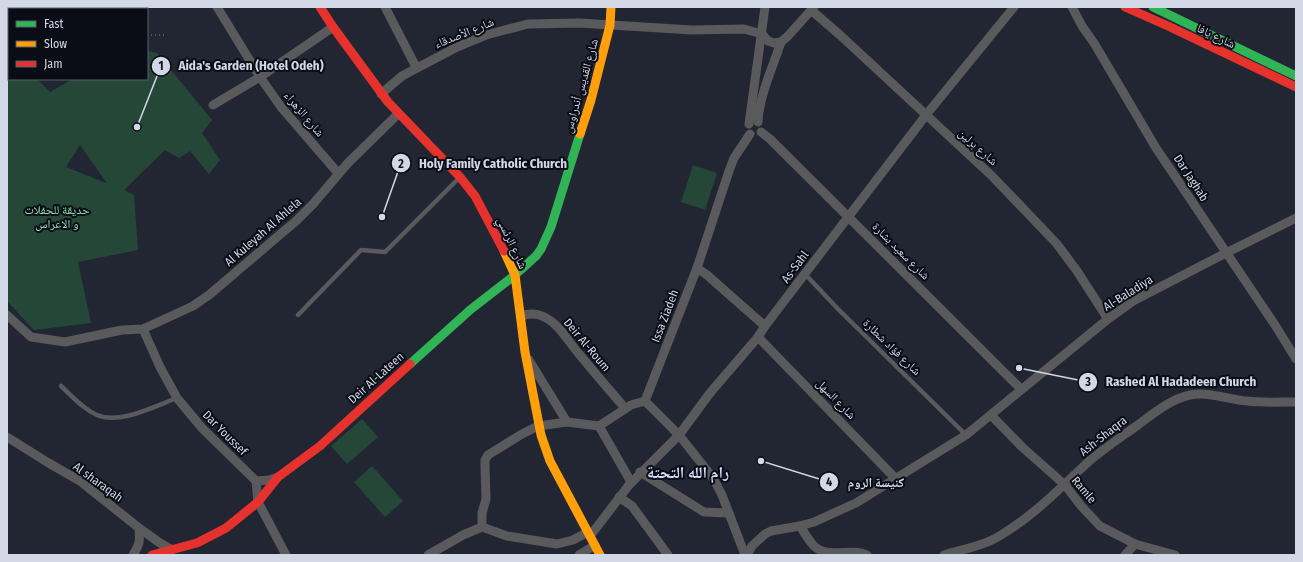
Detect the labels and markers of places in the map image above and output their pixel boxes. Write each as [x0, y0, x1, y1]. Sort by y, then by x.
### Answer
callout: Aida's Garden (Hotel Odeh) [151, 53, 332, 78]
callout: Holy Family Catholic Church [391, 151, 575, 176]
callout: Rashed Al Hadadeen Church [1078, 369, 1264, 394]
callout: كنيسة الروم [819, 470, 912, 495]

